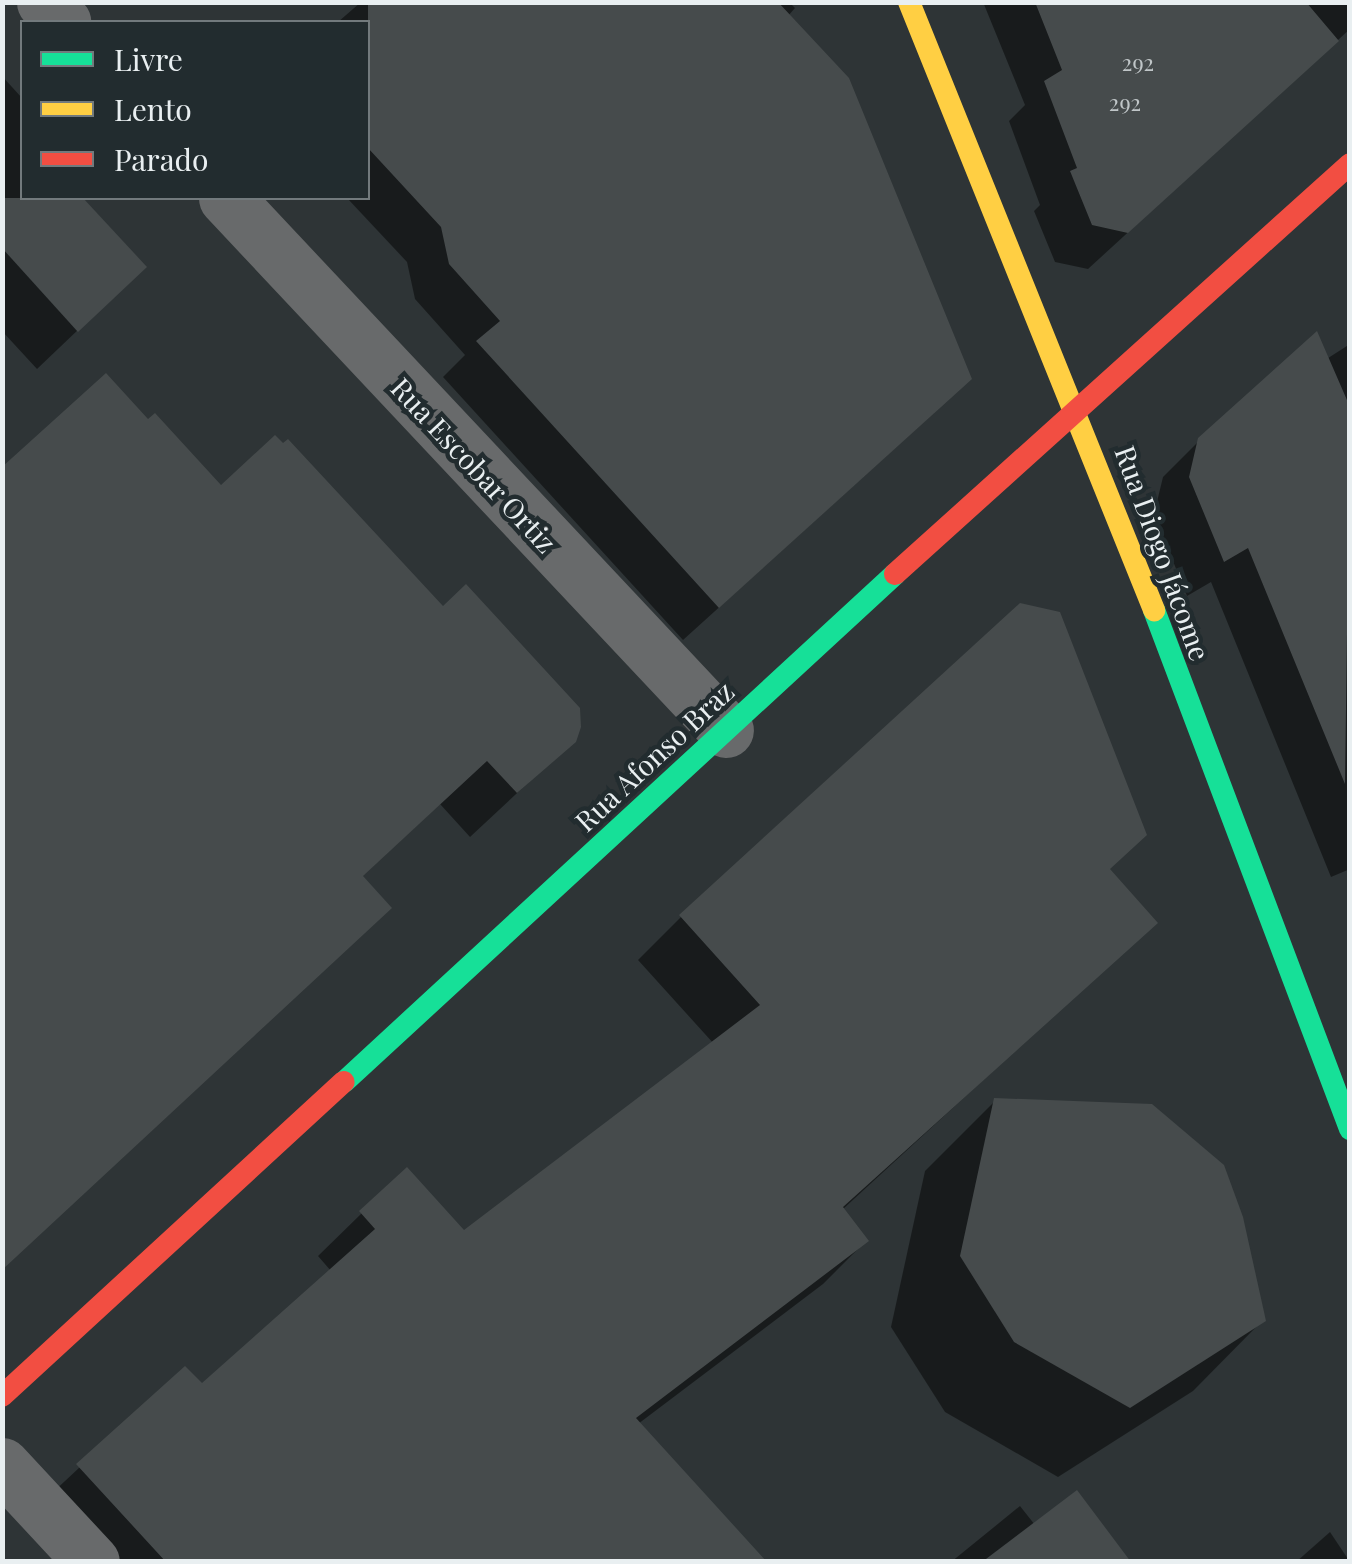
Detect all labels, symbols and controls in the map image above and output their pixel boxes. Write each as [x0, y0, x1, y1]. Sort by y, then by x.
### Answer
legend [20, 20, 370, 200]
text: Livre [114, 39, 183, 79]
house number: 292 [1122, 50, 1154, 76]
text: Lento [114, 89, 192, 129]
house number: 292 [1109, 90, 1141, 116]
text: Parado [114, 139, 208, 179]
street label: Rua Escobar Ortiz [384, 370, 564, 560]
street label: Rua Diogo Jácome [1108, 441, 1218, 665]
street label: Rua Afonso Braz [567, 674, 741, 838]

